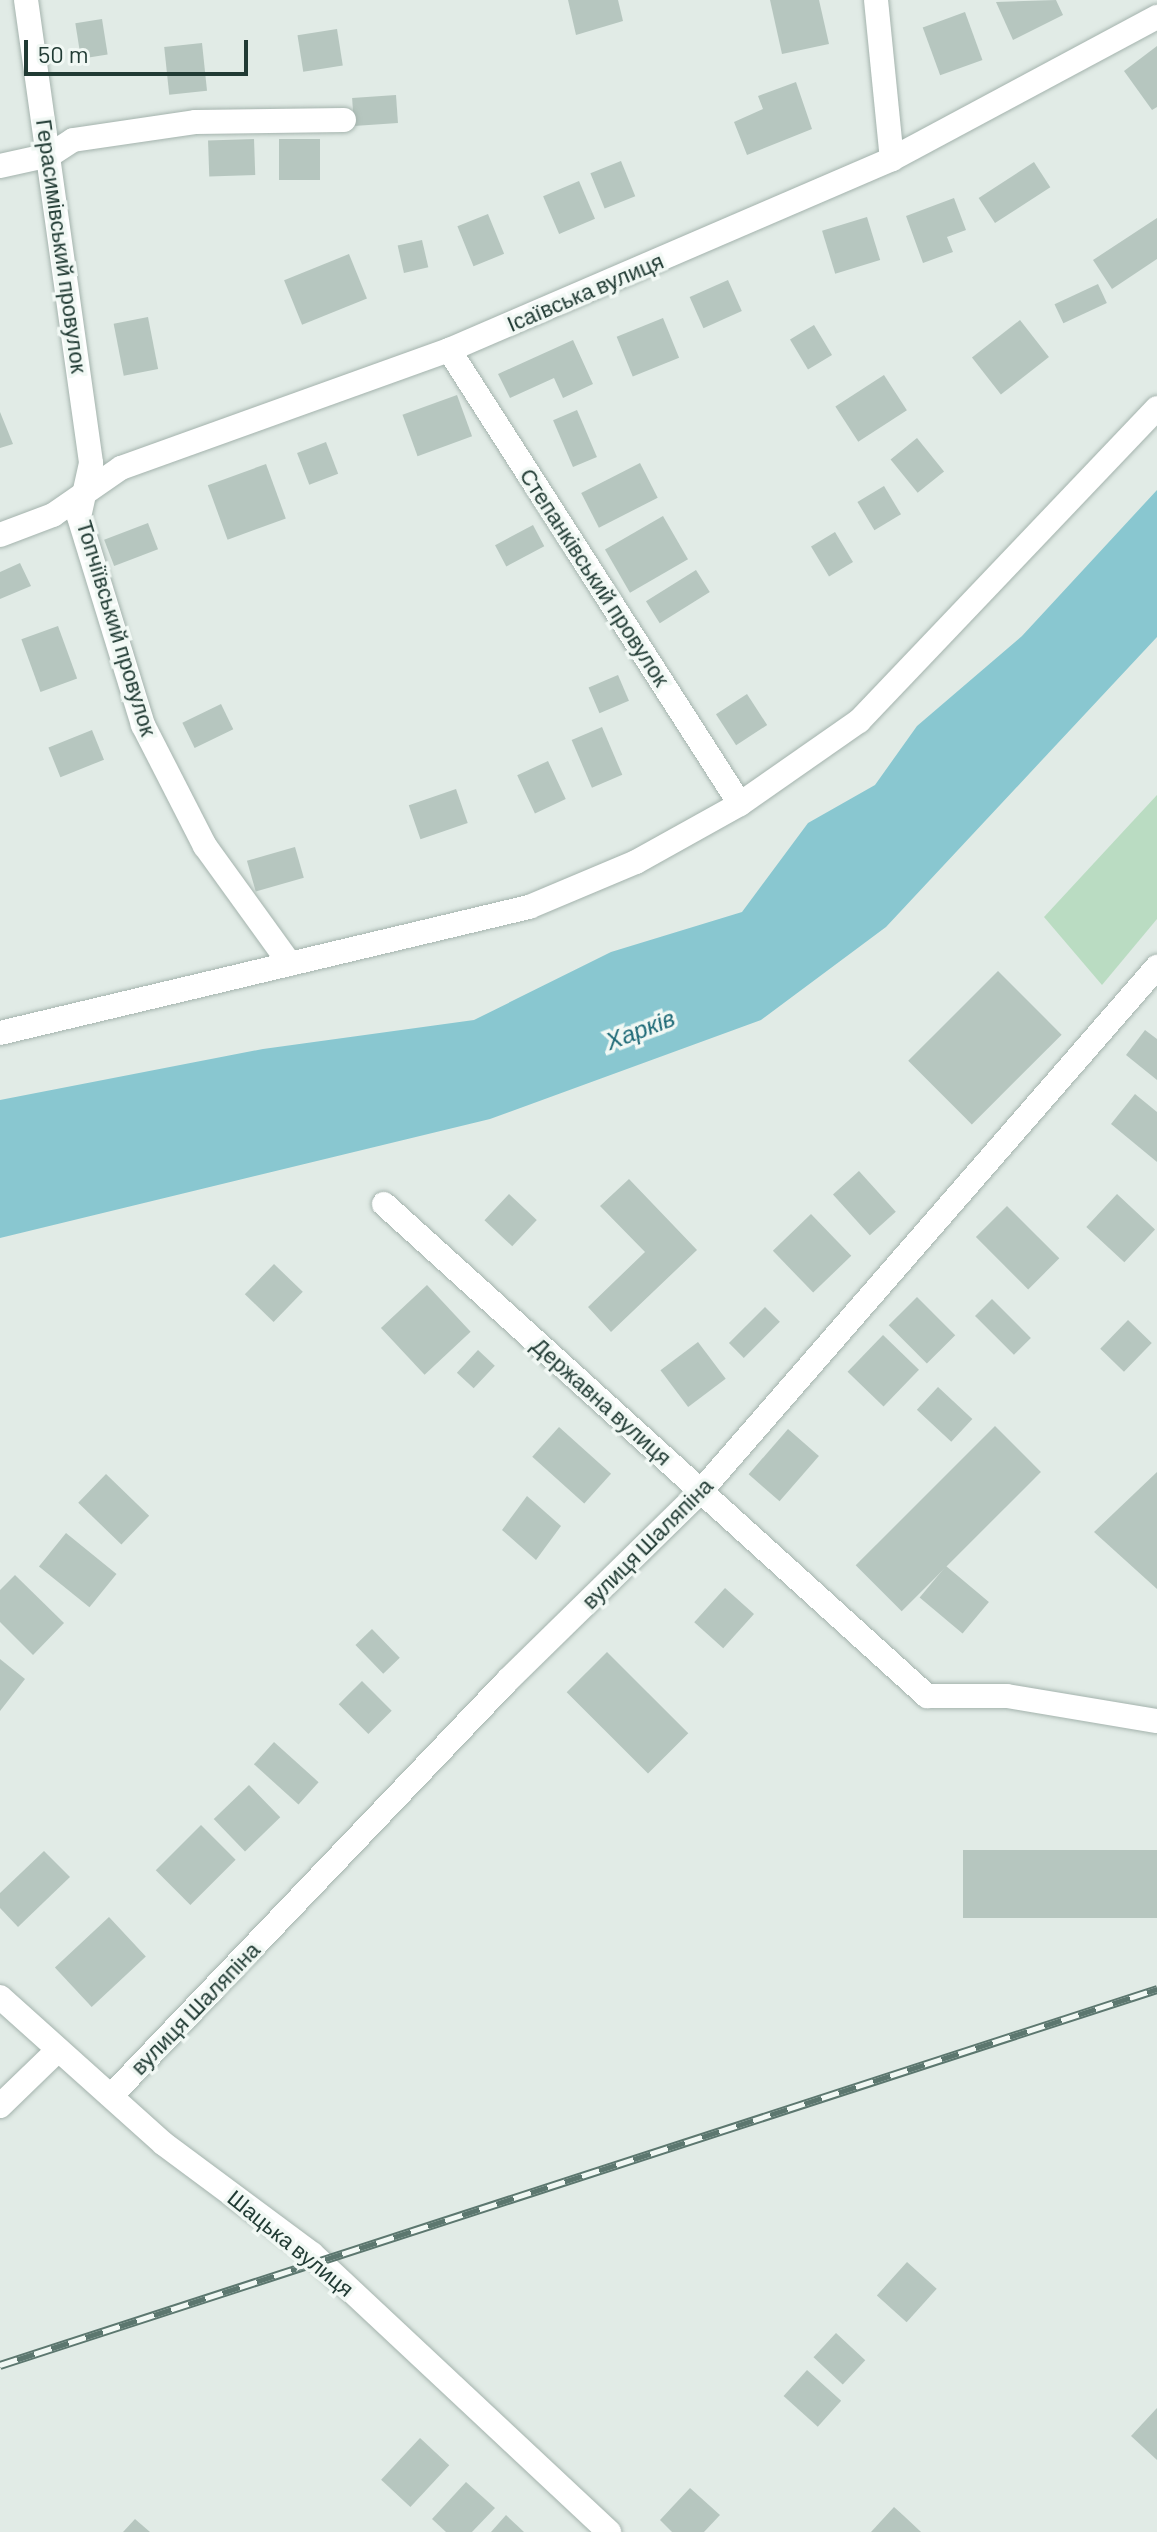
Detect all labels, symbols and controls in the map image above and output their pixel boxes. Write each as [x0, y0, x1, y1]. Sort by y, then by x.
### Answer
scale bar [28, 24, 252, 74]
text: 50 m [38, 39, 89, 68]
street label: Герасимівський провулок [31, 117, 93, 375]
street label: Ісаївська вулиця [503, 247, 667, 337]
street label: Степанківський провулок [515, 463, 675, 691]
street label: Топчіївський провулок [72, 517, 162, 739]
water label: Харків [601, 1003, 679, 1055]
street label: Державна вулиця [527, 1332, 677, 1470]
street label: вулиця Шаляпіна [576, 1472, 718, 1614]
street label: вулиця Шаляпіна [125, 1936, 265, 2080]
street label: Шацька вулиця [223, 2184, 359, 2302]

